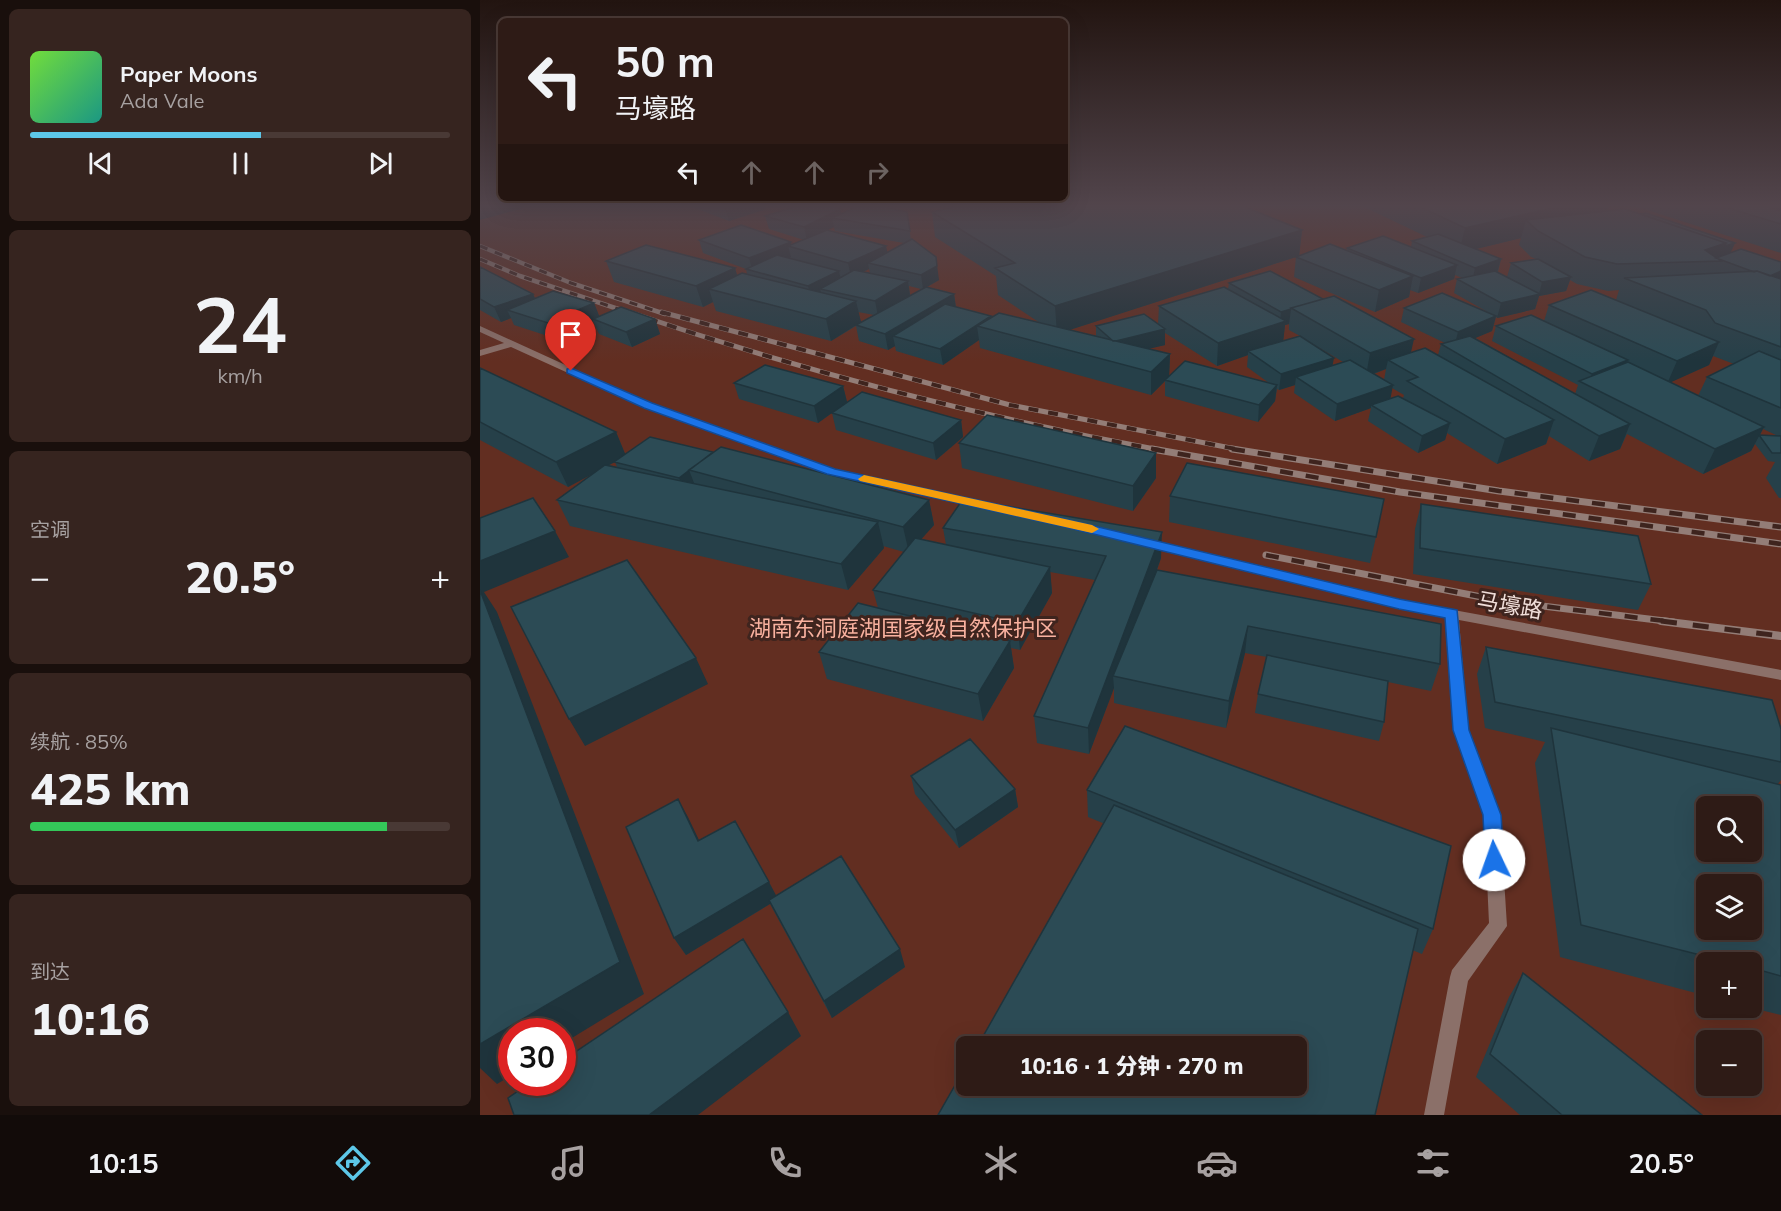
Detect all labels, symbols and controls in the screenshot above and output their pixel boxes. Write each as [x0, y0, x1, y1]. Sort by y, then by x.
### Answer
text: 50 m [615, 35, 715, 88]
icon: left [516, 42, 594, 120]
text: Paper Moons [120, 60, 258, 88]
text: Ada Vale [120, 88, 204, 113]
text: 马壕路 [615, 91, 696, 125]
icon: previous [84, 147, 117, 180]
icon: pause [224, 147, 257, 180]
icon: next [364, 147, 397, 180]
icon: left [672, 156, 705, 189]
icon: ahead [735, 156, 768, 189]
icon: ahead [798, 156, 831, 189]
icon: right [861, 156, 894, 189]
text: 24 [193, 275, 287, 373]
pin [545, 309, 596, 371]
icon: arrive [554, 318, 587, 351]
text: km/h [217, 363, 263, 388]
text: 空调 [30, 517, 70, 542]
text: 20.5° [185, 548, 295, 604]
text: − [30, 556, 50, 597]
text: + [430, 556, 450, 597]
street label: 马壕路 [1475, 585, 1545, 625]
park label: 湖南东洞庭湖国家级自然保护区 [749, 614, 1057, 642]
text: 续航 · 85% [30, 729, 128, 754]
text: 425 km [30, 760, 191, 816]
map controls [1696, 796, 1762, 1096]
button: search [1696, 796, 1762, 862]
position arrow [1462, 828, 1526, 892]
button: layers [1696, 874, 1762, 940]
button: + [1696, 952, 1762, 1018]
text: 到达 [30, 959, 70, 984]
text: 10:16 [30, 990, 150, 1046]
speed limit sign: 30 [498, 1018, 576, 1096]
button: − [1696, 1030, 1762, 1096]
text: 10:16 · 1 分钟 · 270 m [1019, 1052, 1244, 1080]
icon: directions [332, 1142, 374, 1184]
icon: music [548, 1142, 590, 1184]
icon: phone [764, 1142, 806, 1184]
icon: climate [980, 1142, 1022, 1184]
icon: car [1196, 1142, 1238, 1184]
icon: filters [1412, 1142, 1454, 1184]
text: 10:15 [87, 1146, 158, 1180]
text: 20.5° [1628, 1146, 1694, 1180]

